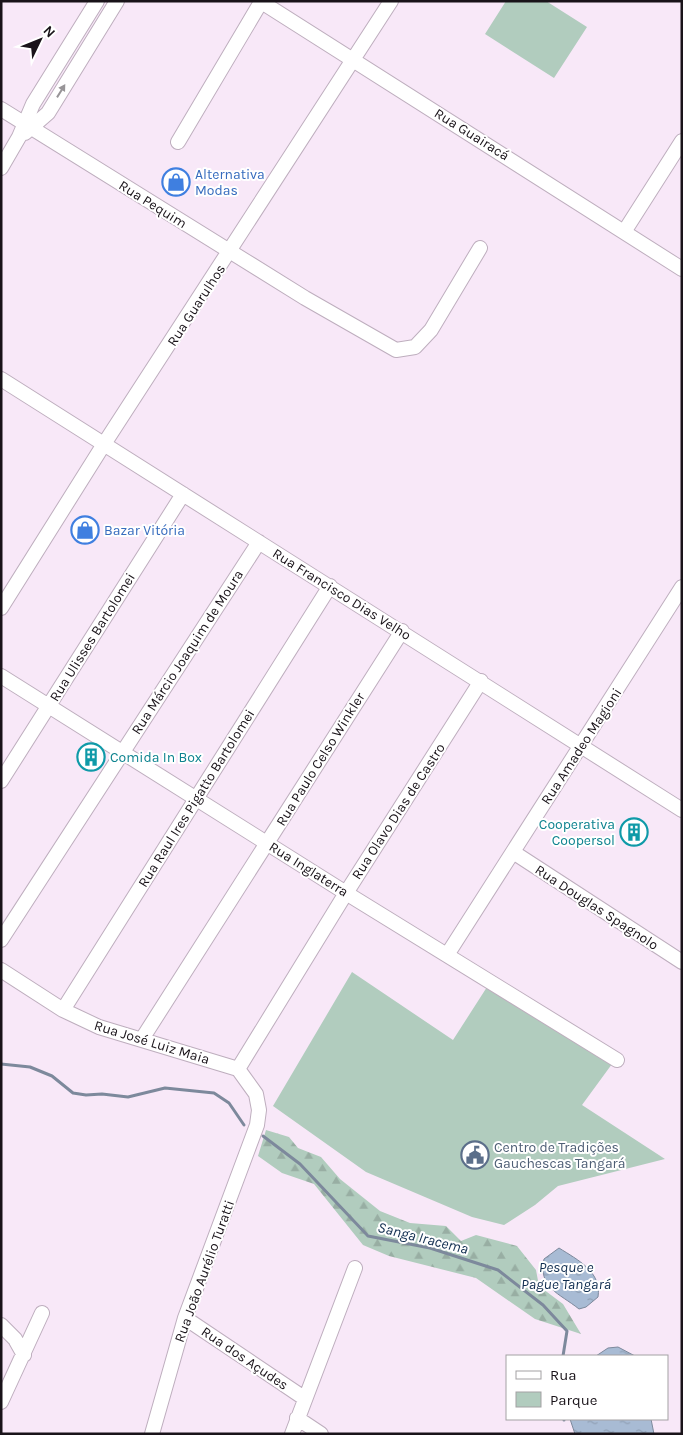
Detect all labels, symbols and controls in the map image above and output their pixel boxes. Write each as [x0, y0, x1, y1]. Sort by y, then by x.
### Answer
north arrow [15, 15, 65, 65]
text: N [39, 22, 59, 41]
one-way arrow [57, 85, 66, 98]
street label: Rua Guairacá [431, 105, 512, 164]
place label: Alternativa Modas [195, 166, 265, 199]
shop icon: Alternativa Modas [161, 167, 191, 197]
street label: Rua Pequim [116, 177, 190, 232]
street label: Rua Guarulhos [164, 261, 229, 349]
shop icon: Bazar Vitória [70, 515, 100, 545]
place label: Bazar Vitória [104, 522, 185, 539]
street label: Rua Francisco Dias Velho [269, 545, 414, 644]
street label: Rua Márcio Joaquim de Moura [128, 567, 247, 738]
street label: Rua Ulisses Bartolomei [46, 570, 139, 705]
street label: Rua Amadeo Magioni [537, 685, 625, 808]
street label: Rua Paulo Celso Winkler [272, 689, 369, 829]
street label: Rua Raul Ires Pigatto Bartolomei [135, 706, 258, 890]
street label: Rua Olavo Dias de Castro [348, 740, 449, 883]
building icon: Comida In Box [76, 742, 106, 772]
place label: Comida In Box [110, 749, 202, 766]
place label: Cooperativa Coopersol [539, 816, 615, 849]
building icon: Cooperativa Coopersol [619, 817, 649, 847]
street label: Rua Inglaterra [266, 838, 352, 901]
street label: Rua Douglas Spagnolo [532, 861, 662, 954]
street label: Rua José Luiz Maia [92, 1017, 212, 1068]
place label: Centro de Tradições Gauchescas Tangará [494, 1139, 625, 1172]
public building icon: Centro de Tradições Gauchescas Tangará [460, 1140, 490, 1170]
street label: Rua João Aurélio Turatti [171, 1198, 238, 1345]
water label: Sanga Iracema [376, 1218, 470, 1258]
water label: Pesque e Pague Tangará [521, 1258, 612, 1293]
street label: Rua dos Açudes [198, 1323, 291, 1394]
legend [506, 1355, 668, 1420]
text: Rua [550, 1366, 577, 1384]
text: Parque [550, 1391, 598, 1409]

